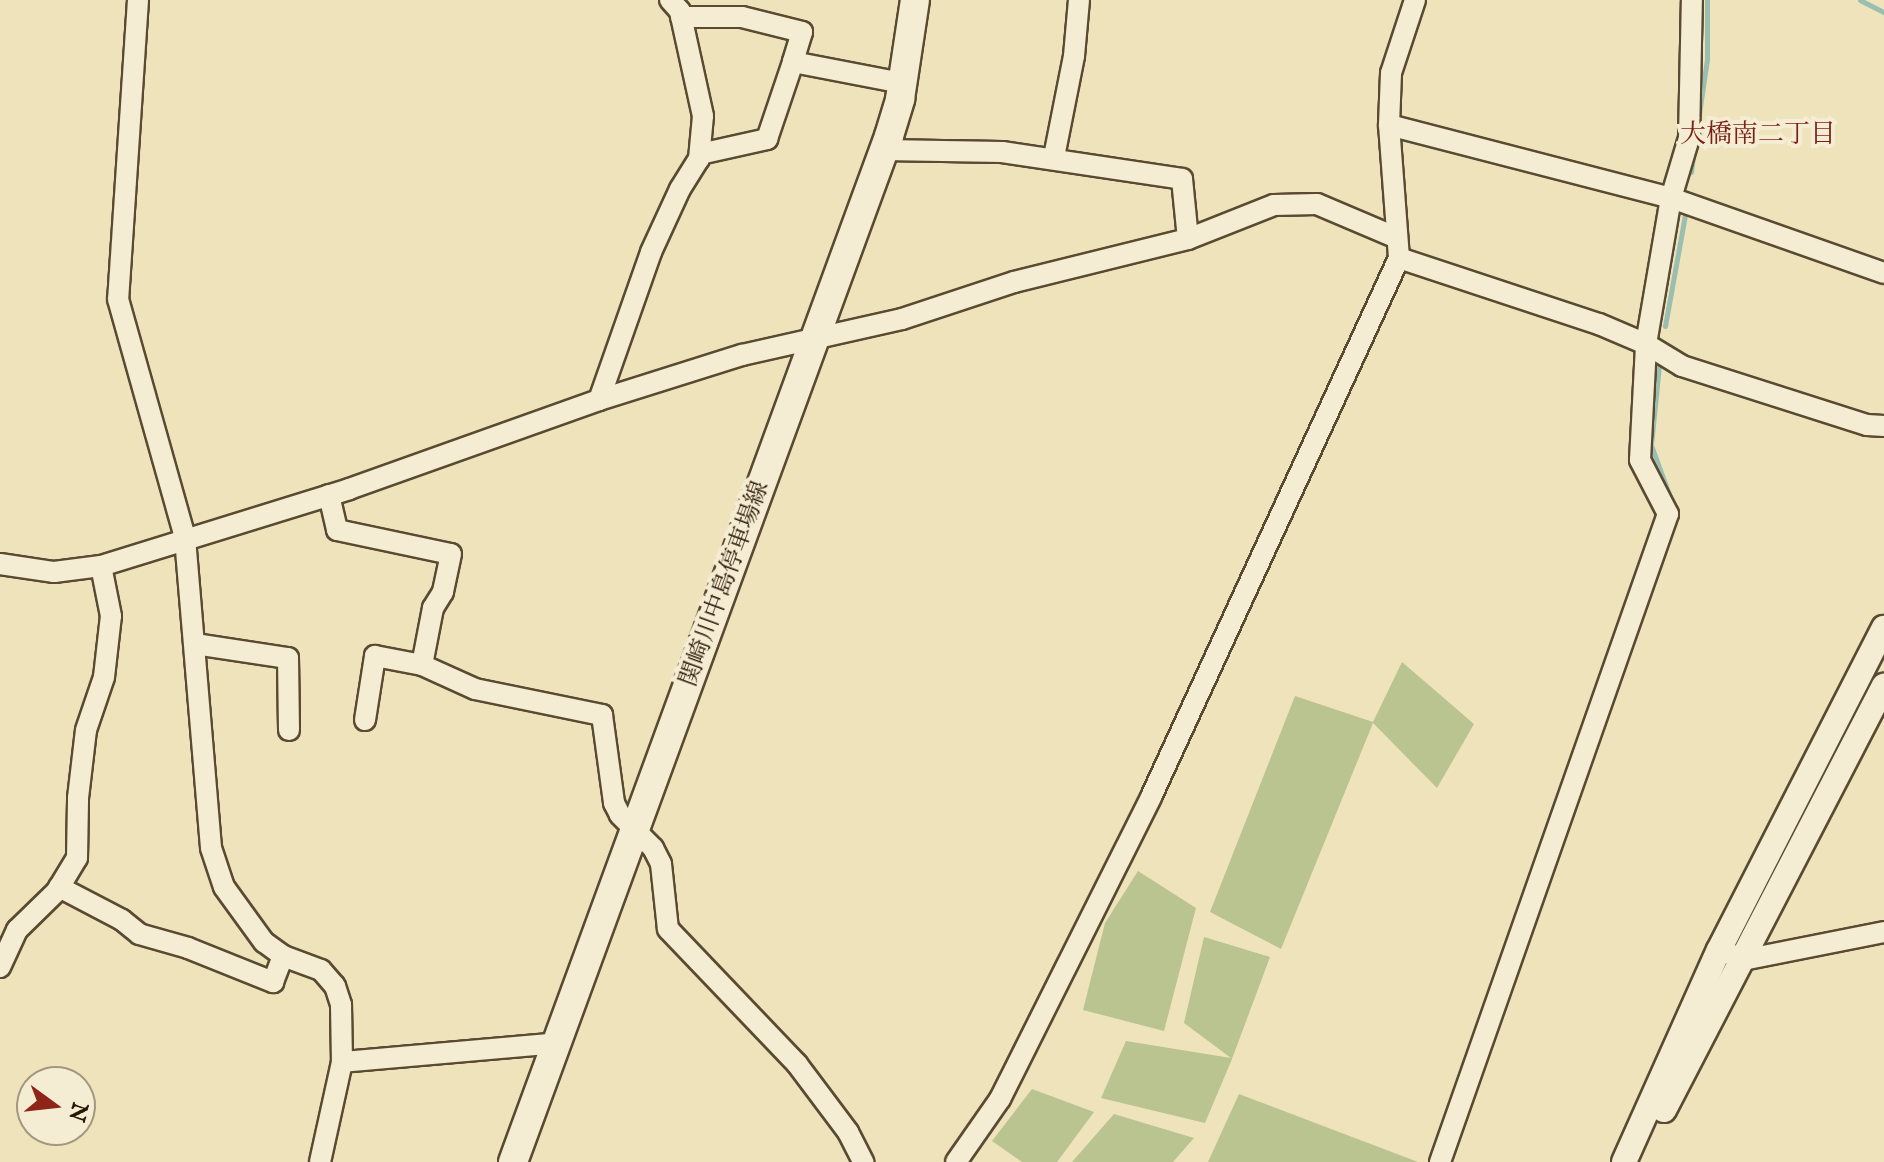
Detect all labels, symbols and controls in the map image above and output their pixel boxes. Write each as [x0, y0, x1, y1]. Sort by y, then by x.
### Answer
district label: 大橋南二丁目 [1680, 119, 1836, 151]
street label: 関崎川中島停車場線 [675, 478, 775, 690]
north arrow [16, 1066, 96, 1146]
text: N [61, 1099, 93, 1125]

